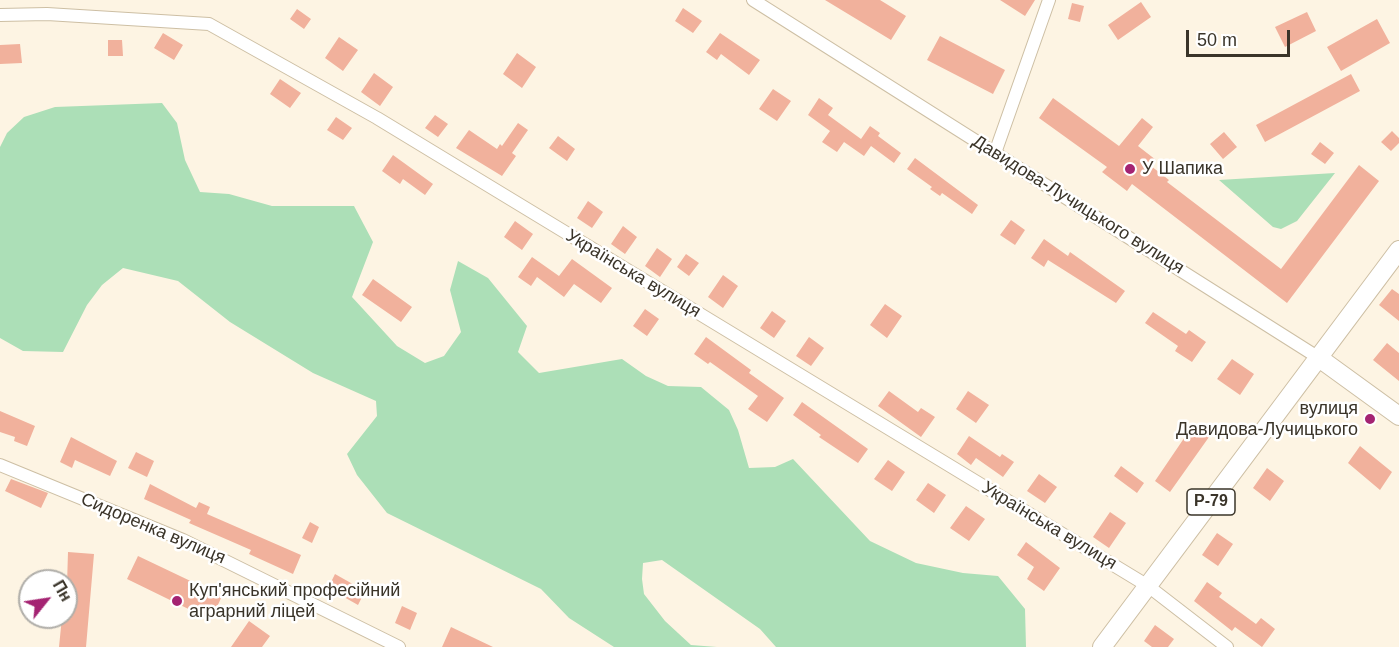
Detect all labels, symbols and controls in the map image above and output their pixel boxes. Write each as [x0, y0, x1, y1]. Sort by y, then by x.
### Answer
scale bar [1189, 18, 1292, 56]
text: 50 m [1197, 30, 1237, 50]
street label: Давидова-Лучицького вулиця [968, 131, 1188, 279]
place label: У Шапика [1142, 158, 1223, 180]
marker: У Шапика [1123, 162, 1137, 176]
street label: Українська вулиця [562, 225, 704, 323]
place label: вулиця Давидова-Лучицького [1176, 398, 1358, 440]
marker: вулиця Давидова-Лучицького [1363, 412, 1377, 426]
street label: Українська вулиця [978, 477, 1120, 575]
street label: Сидоренка вулиця [77, 489, 229, 569]
road number: Р-79 [1187, 489, 1235, 515]
north arrow [18, 569, 78, 629]
text: Пн [50, 577, 75, 604]
place label: Куп'янський професійний аграрний ліцей [189, 580, 400, 622]
marker: Куп'янський професійний аграрний ліцей [170, 594, 184, 608]

